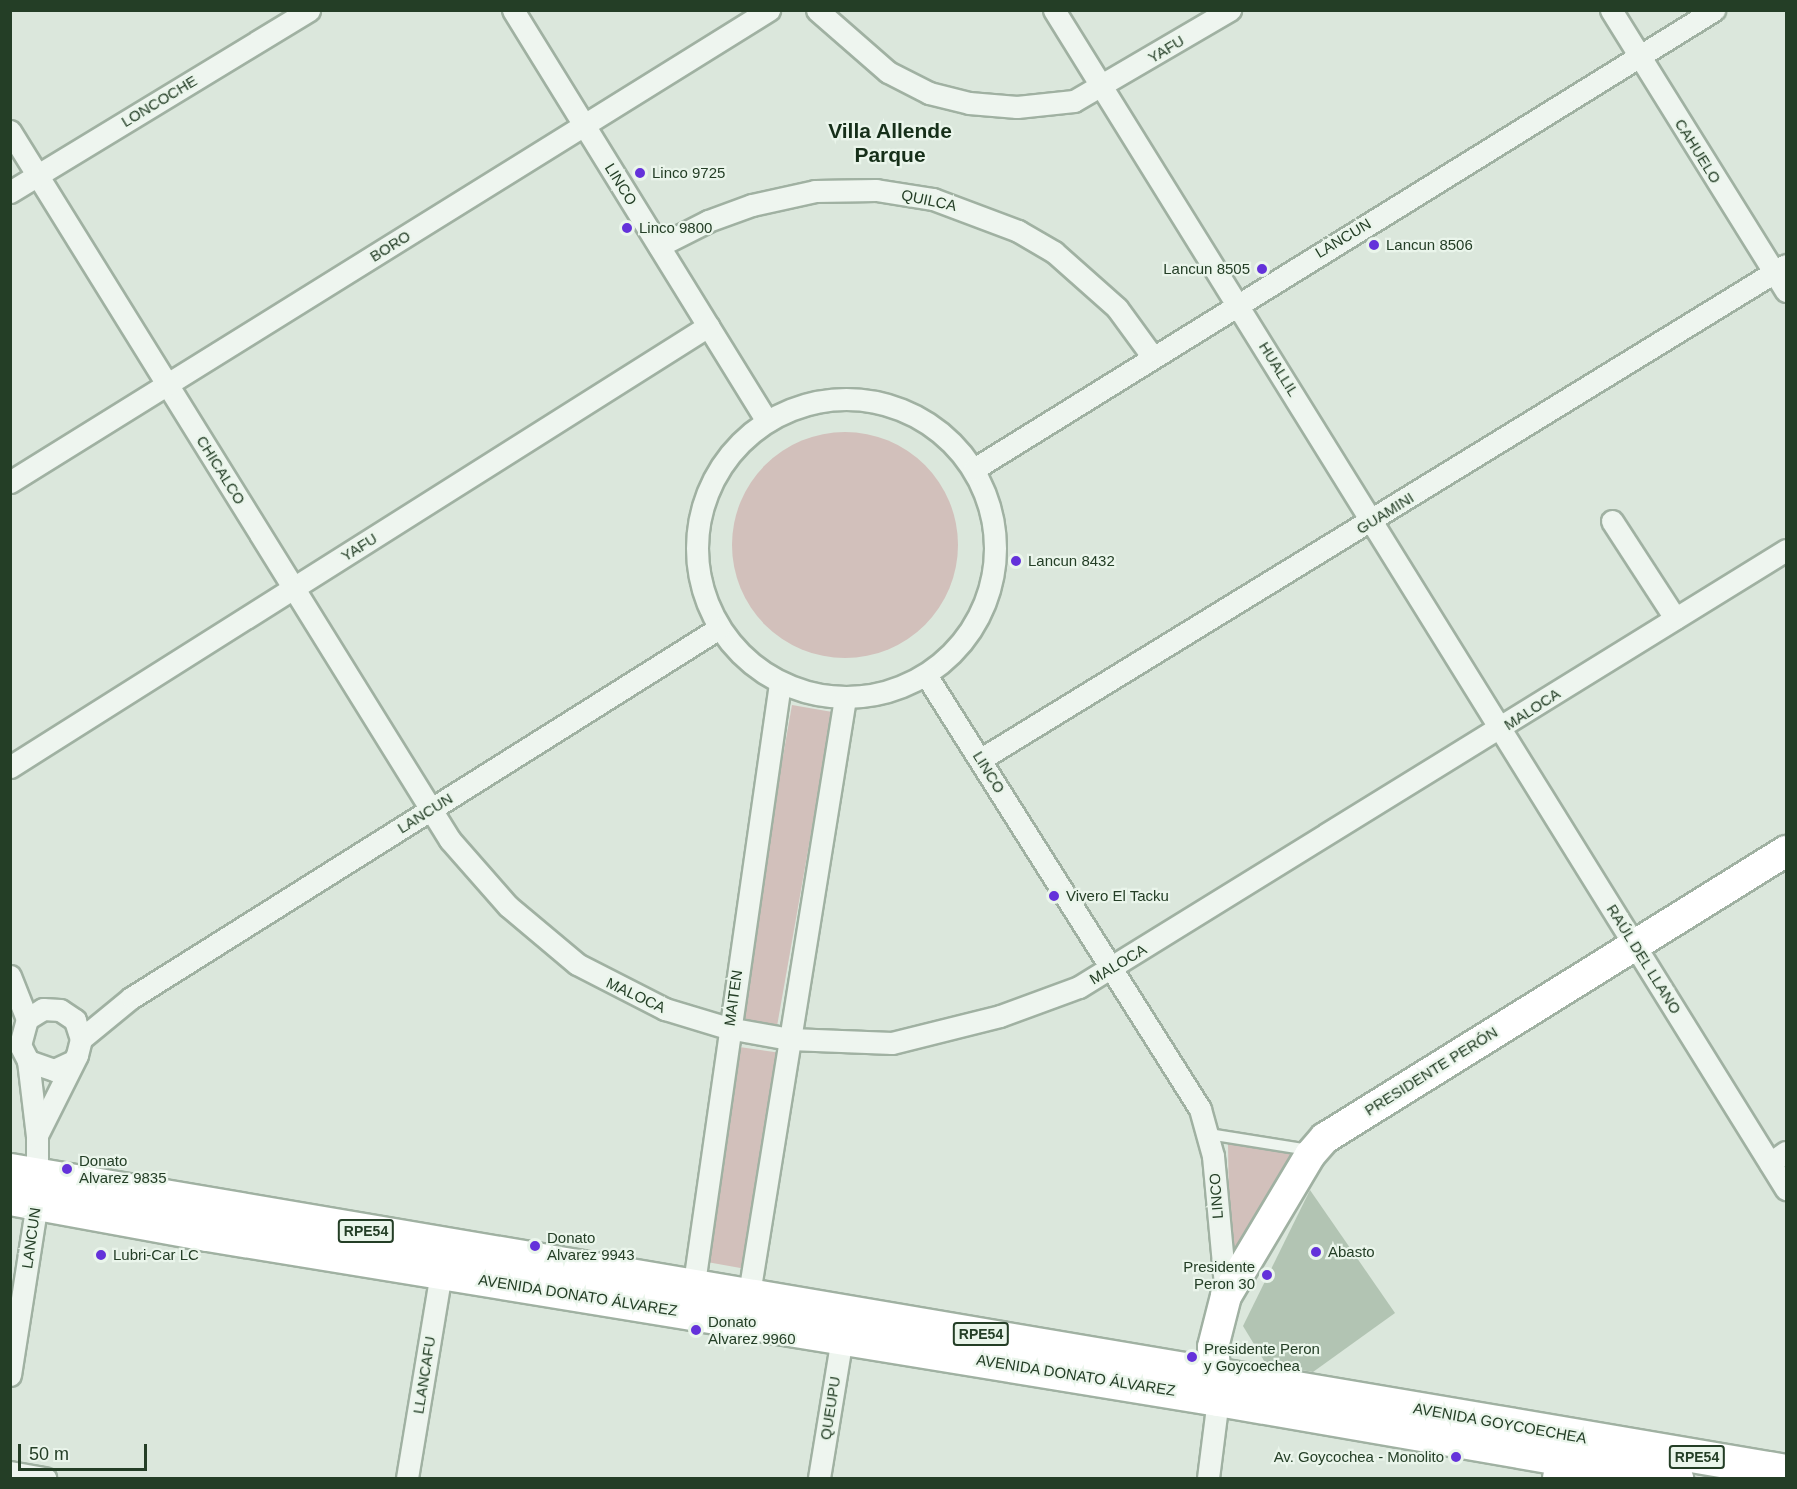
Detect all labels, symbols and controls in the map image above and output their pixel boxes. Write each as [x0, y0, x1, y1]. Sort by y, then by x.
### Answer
street label: YAFU [1145, 31, 1187, 67]
street label: LONCOCHE [118, 71, 200, 131]
street label: CAHUELO [1671, 115, 1725, 187]
district label: Villa Allende Parque [828, 118, 952, 168]
street label: LINCO [601, 160, 641, 208]
place label: Linco 9725 [652, 164, 725, 182]
marker: Linco 9725 [633, 166, 647, 180]
street label: QUILCA [900, 185, 958, 215]
street label: LANCUN [1312, 214, 1374, 262]
place label: Linco 9800 [639, 219, 712, 237]
marker: Linco 9800 [620, 221, 634, 235]
street label: BORO [367, 227, 413, 265]
place label: Lancun 8506 [1386, 236, 1473, 254]
marker: Lancun 8506 [1367, 238, 1381, 252]
place label: Lancun 8505 [1163, 260, 1250, 278]
marker: Lancun 8505 [1255, 262, 1269, 276]
street label: HUALLIL [1255, 338, 1303, 400]
street label: CHICALCO [193, 432, 249, 508]
street label: GUAMINI [1353, 488, 1417, 538]
street label: YAFU [338, 529, 380, 565]
place label: Lancun 8432 [1028, 552, 1115, 570]
marker: Lancun 8432 [1009, 554, 1023, 568]
street label: MALOCA [1501, 684, 1563, 734]
street label: LINCO [969, 748, 1009, 796]
street label: LANCUN [394, 789, 456, 837]
place label: Vivero El Tacku [1066, 887, 1169, 905]
marker: Vivero El Tacku [1047, 889, 1061, 903]
street label: RAÚL DEL LLANO [1603, 900, 1685, 1018]
street label: MALOCA [1086, 940, 1150, 988]
street label: MAITEN [720, 969, 746, 1027]
street label: MALOCA [603, 973, 669, 1017]
street label: PRESIDENTE PERÓN [1361, 1023, 1501, 1119]
place label: Donato Alvarez 9835 [79, 1151, 167, 1186]
marker: Donato Alvarez 9835 [60, 1162, 74, 1176]
street label: LINCO [1205, 1173, 1227, 1219]
street label: LANCUN [18, 1206, 44, 1270]
road number: RPE54 [338, 1220, 394, 1242]
place label: Donato Alvarez 9943 [547, 1228, 635, 1263]
marker: Donato Alvarez 9943 [528, 1239, 542, 1253]
place label: Abasto [1328, 1243, 1375, 1261]
marker: Abasto [1309, 1245, 1323, 1259]
place label: Lubri-Car LC [113, 1246, 199, 1264]
marker: Lubri-Car LC [94, 1248, 108, 1262]
place label: Presidente Peron 30 [1183, 1257, 1255, 1292]
marker: Presidente Peron 30 [1260, 1268, 1274, 1282]
street label: AVENIDA DONATO ÁLVAREZ [477, 1270, 679, 1320]
place label: Donato Alvarez 9960 [708, 1312, 796, 1347]
marker: Donato Alvarez 9960 [689, 1323, 703, 1337]
road number: RPE54 [952, 1323, 1010, 1345]
street label: LLANCAFU [409, 1335, 439, 1415]
place label: Presidente Peron y Goycoechea [1204, 1339, 1320, 1374]
street label: AVENIDA DONATO ÁLVAREZ [975, 1350, 1177, 1400]
marker: Presidente Peron y Goycoechea [1185, 1350, 1199, 1364]
street label: QUEUPU [816, 1375, 844, 1441]
street label: AVENIDA GOYCOECHEA [1412, 1399, 1588, 1447]
scale bar [21, 1432, 150, 1470]
text: 50 m [29, 1444, 69, 1464]
road number: RPE54 [1668, 1446, 1726, 1468]
place label: Av. Goycochea - Monolito [1274, 1448, 1444, 1466]
marker: Av. Goycochea - Monolito [1449, 1450, 1463, 1464]

